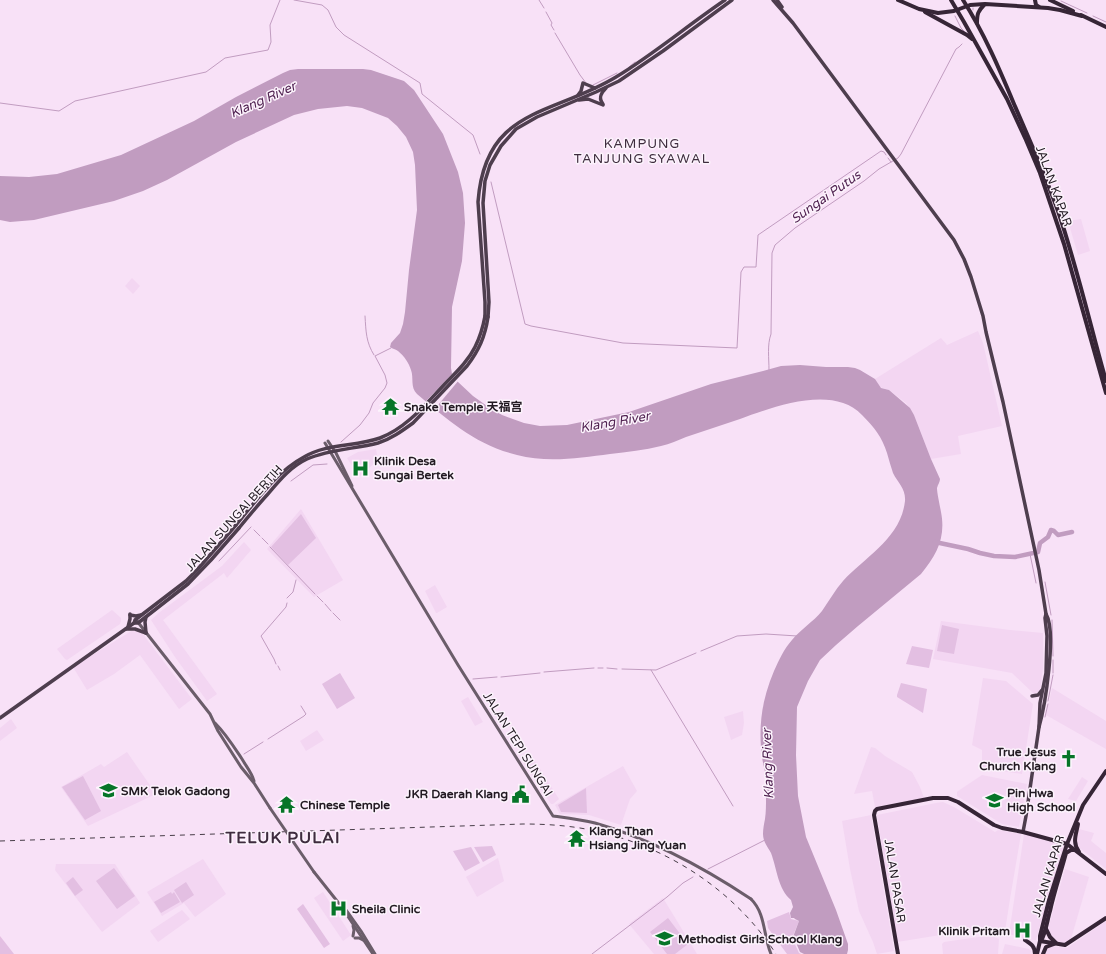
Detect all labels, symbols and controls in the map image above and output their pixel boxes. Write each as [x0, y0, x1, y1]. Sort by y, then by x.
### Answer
water label: Klang River [228, 78, 300, 122]
district label: KAMPUNG TANJUNG SYAWAL [574, 136, 710, 167]
street label: JALAN KAPAR [1033, 144, 1075, 228]
water label: Sungai Putus [788, 167, 865, 227]
temple icon: Snake Temple 天福宫 [381, 397, 401, 417]
place label: Snake Temple 天福宫 [404, 400, 523, 415]
water label: Klang River [579, 408, 653, 436]
place label: Klinik Desa Sungai Bertek [374, 454, 454, 483]
hospital icon: Klinik Desa Sungai Bertek [351, 458, 371, 478]
street label: JALAN SUNGAI BERTIH [183, 462, 285, 574]
street label: JALAN TEPI SUNGAI [480, 689, 556, 799]
water label: Klang River [759, 727, 777, 799]
place label: True Jesus Church Klang [979, 745, 1056, 774]
church icon: True Jesus Church Klang [1059, 749, 1079, 769]
school or university icon: SMK Telok Gadong [98, 781, 118, 801]
place label: SMK Telok Gadong [121, 784, 230, 799]
public building icon: JKR Daerah Klang [511, 784, 531, 804]
place label: Pin Hwa High School [1007, 786, 1076, 815]
place label: JKR Daerah Klang [405, 787, 508, 802]
school or university icon: Pin Hwa High School [984, 790, 1004, 810]
temple icon: Chinese Temple [277, 795, 297, 815]
place label: Chinese Temple [300, 798, 390, 813]
place label: Klang Than Hsiang Jing Yuan [589, 824, 686, 853]
district label: TELUK PULAI [224, 828, 341, 848]
temple icon: Klang Than Hsiang Jing Yuan [566, 828, 586, 848]
street label: JALAN KAPAR [1029, 833, 1067, 919]
street label: JALAN PASAR [881, 838, 909, 924]
hospital icon: Sheila Clinic [329, 899, 349, 919]
place label: Sheila Clinic [352, 902, 421, 916]
hospital icon: Klinik Pritam [1013, 921, 1033, 941]
place label: Klinik Pritam [938, 924, 1010, 938]
school or university icon: Methodist Girls School Klang [655, 929, 675, 949]
place label: Methodist Girls School Klang [678, 932, 842, 947]

